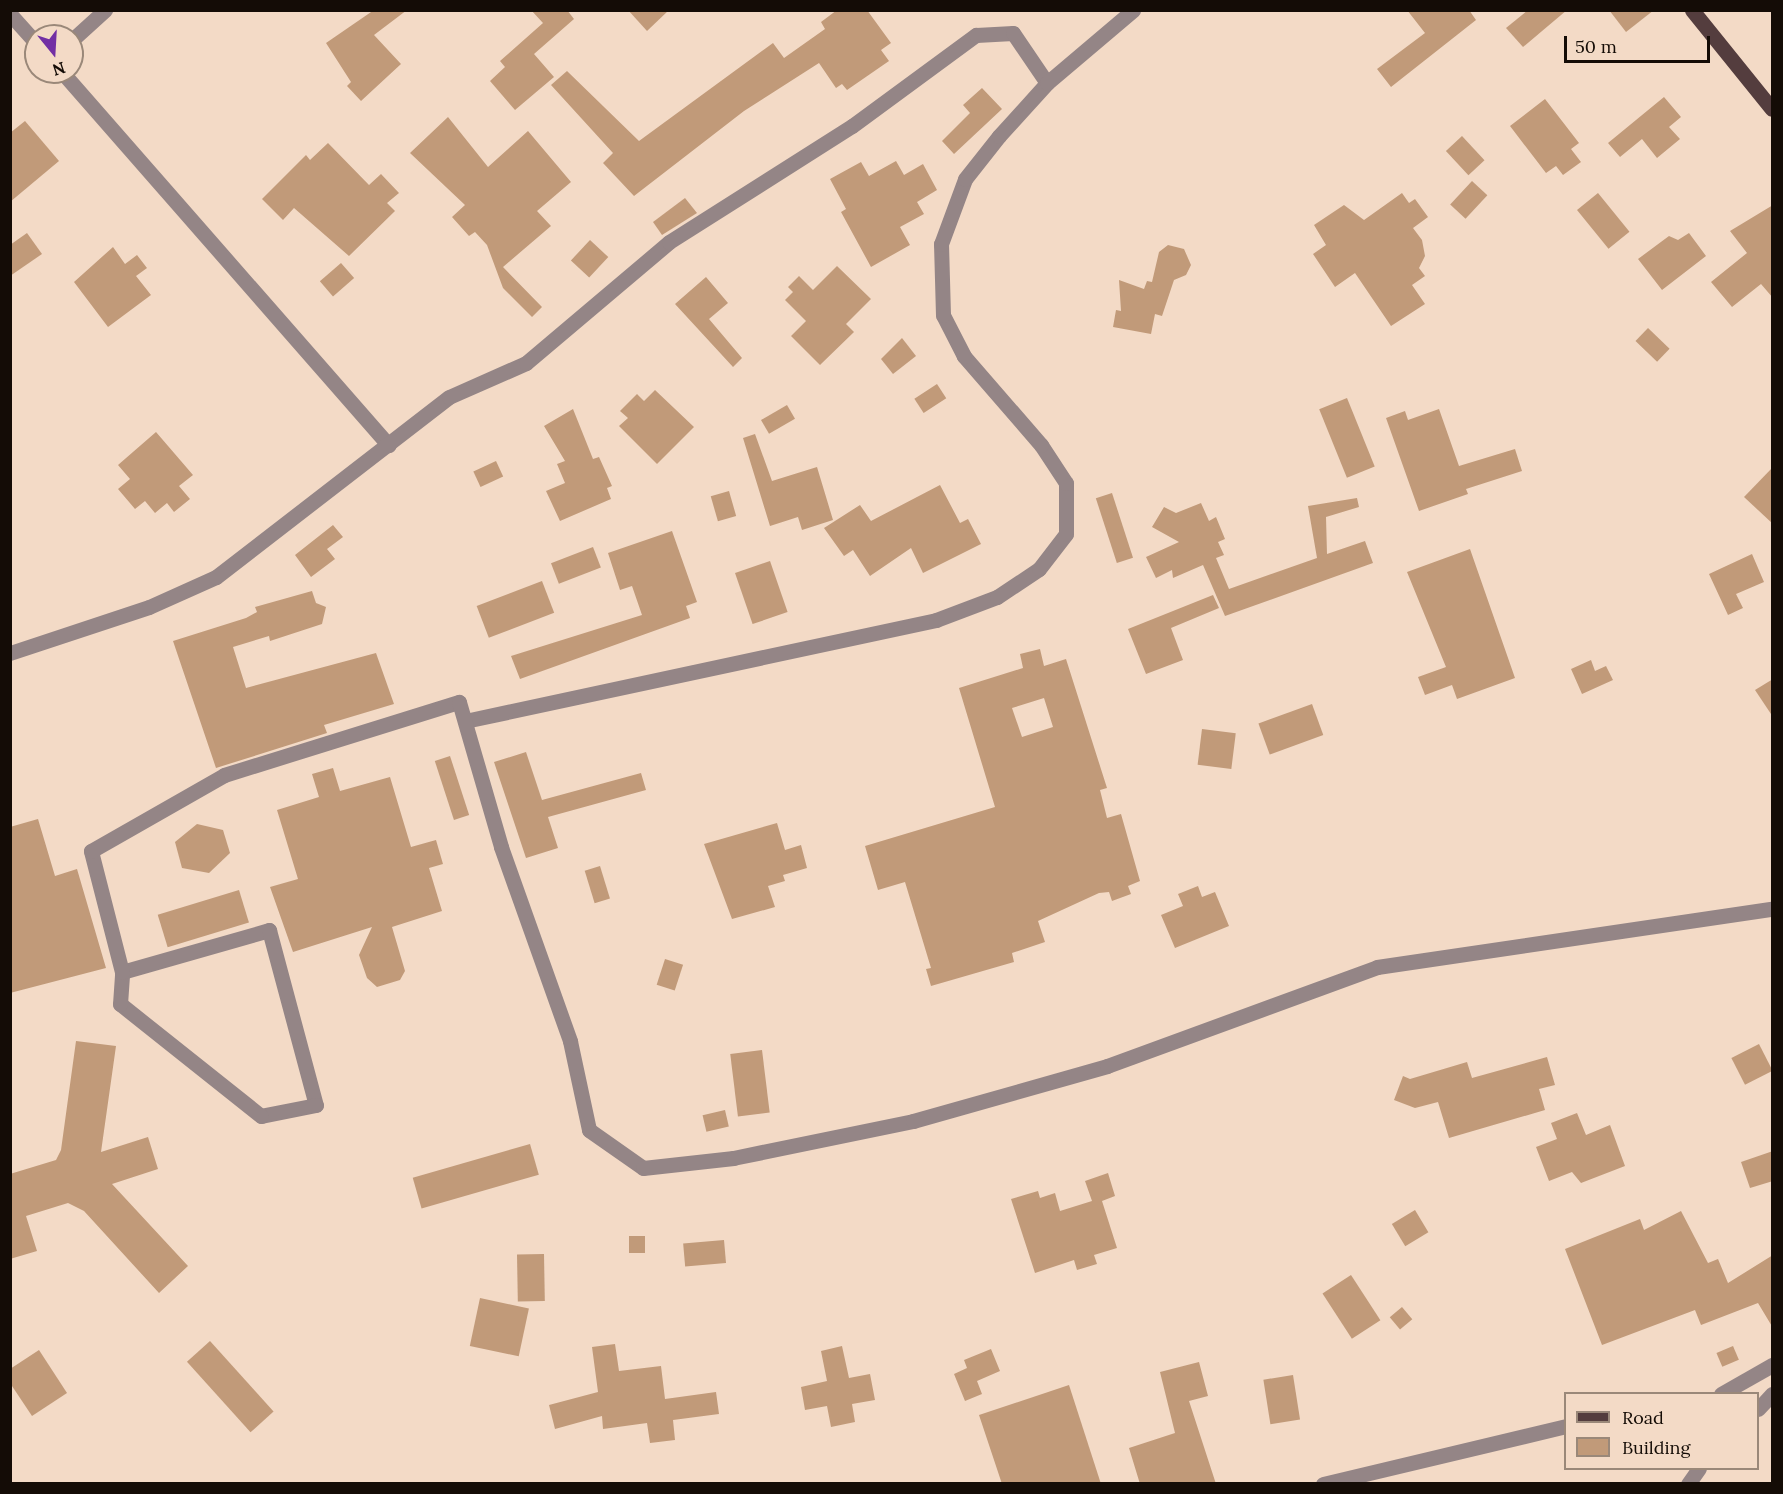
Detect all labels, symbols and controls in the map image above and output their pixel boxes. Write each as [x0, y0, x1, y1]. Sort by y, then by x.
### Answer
north arrow [24, 24, 84, 84]
scale bar [1567, 24, 1712, 62]
text: 50 m [1575, 35, 1617, 58]
text: N [50, 58, 68, 81]
legend [1564, 1392, 1759, 1470]
text: Road [1622, 1406, 1664, 1429]
text: Building [1622, 1436, 1690, 1459]

